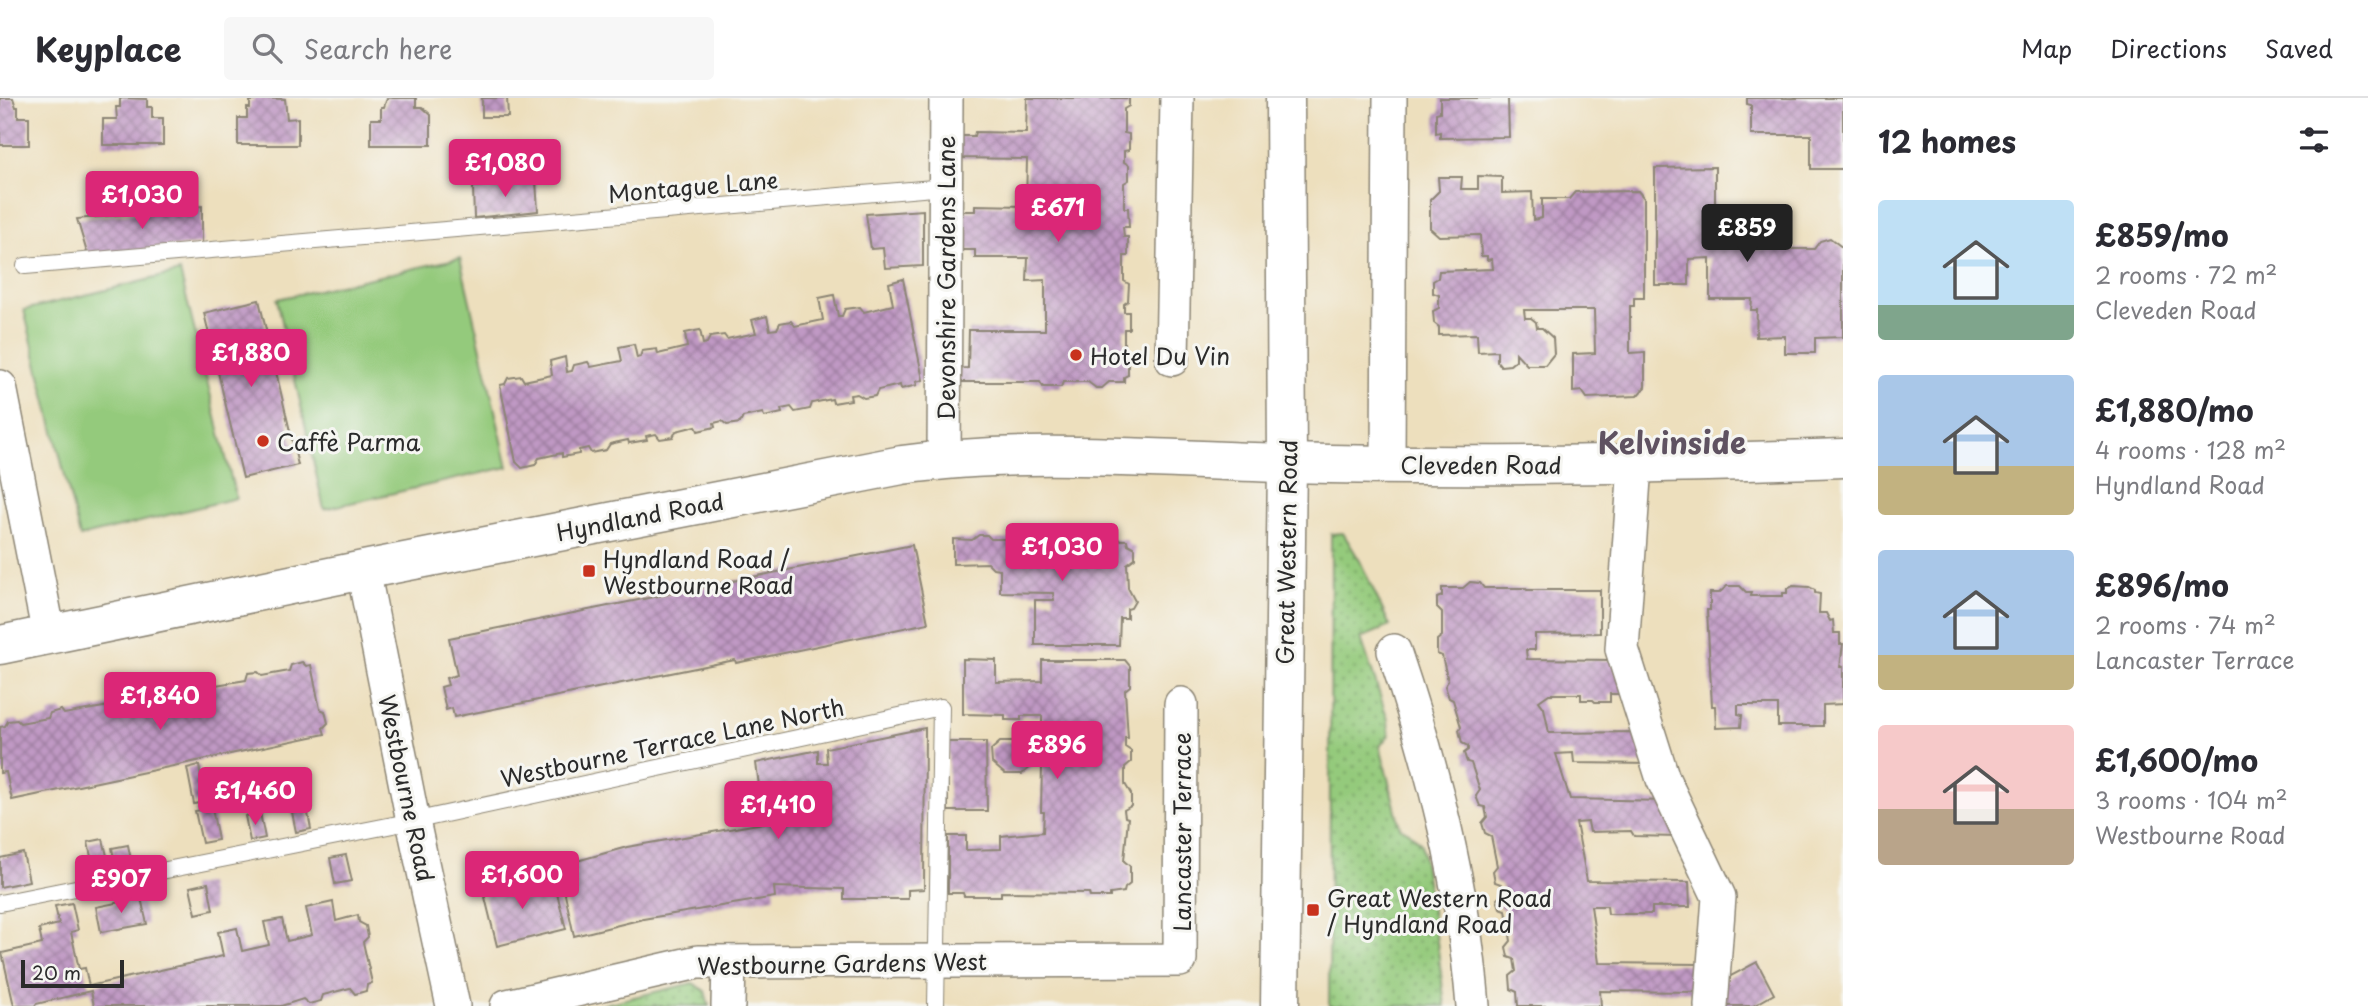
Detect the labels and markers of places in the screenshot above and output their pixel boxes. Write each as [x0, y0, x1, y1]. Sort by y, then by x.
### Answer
pin: £1,080 [448, 140, 562, 199]
pin: £1,030 [85, 172, 199, 231]
pin: £671 [1017, 184, 1099, 244]
pin: £859 [1706, 204, 1788, 264]
pin: £1,880 [194, 330, 308, 389]
place label: Hotel Du Vin [1090, 338, 1230, 373]
marker: Hotel Du Vin [1068, 347, 1084, 363]
place label: Caffè Parma [277, 424, 421, 459]
marker: Caffè Parma [255, 433, 271, 449]
pin: £1,030 [1005, 524, 1119, 583]
place label: Hyndland Road / Westbourne Road [603, 541, 794, 602]
marker: Hyndland Road / Westbourne Road [581, 563, 597, 579]
pin: £1,840 [103, 672, 217, 732]
pin: £896 [1016, 722, 1098, 781]
pin: £1,460 [198, 768, 312, 827]
pin: £1,410 [721, 782, 835, 841]
pin: £1,600 [465, 852, 579, 911]
pin: £907 [80, 856, 162, 915]
place label: Great Western Road / Hyndland Road [1327, 880, 1552, 941]
marker: Great Western Road / Hyndland Road [1305, 902, 1321, 918]

